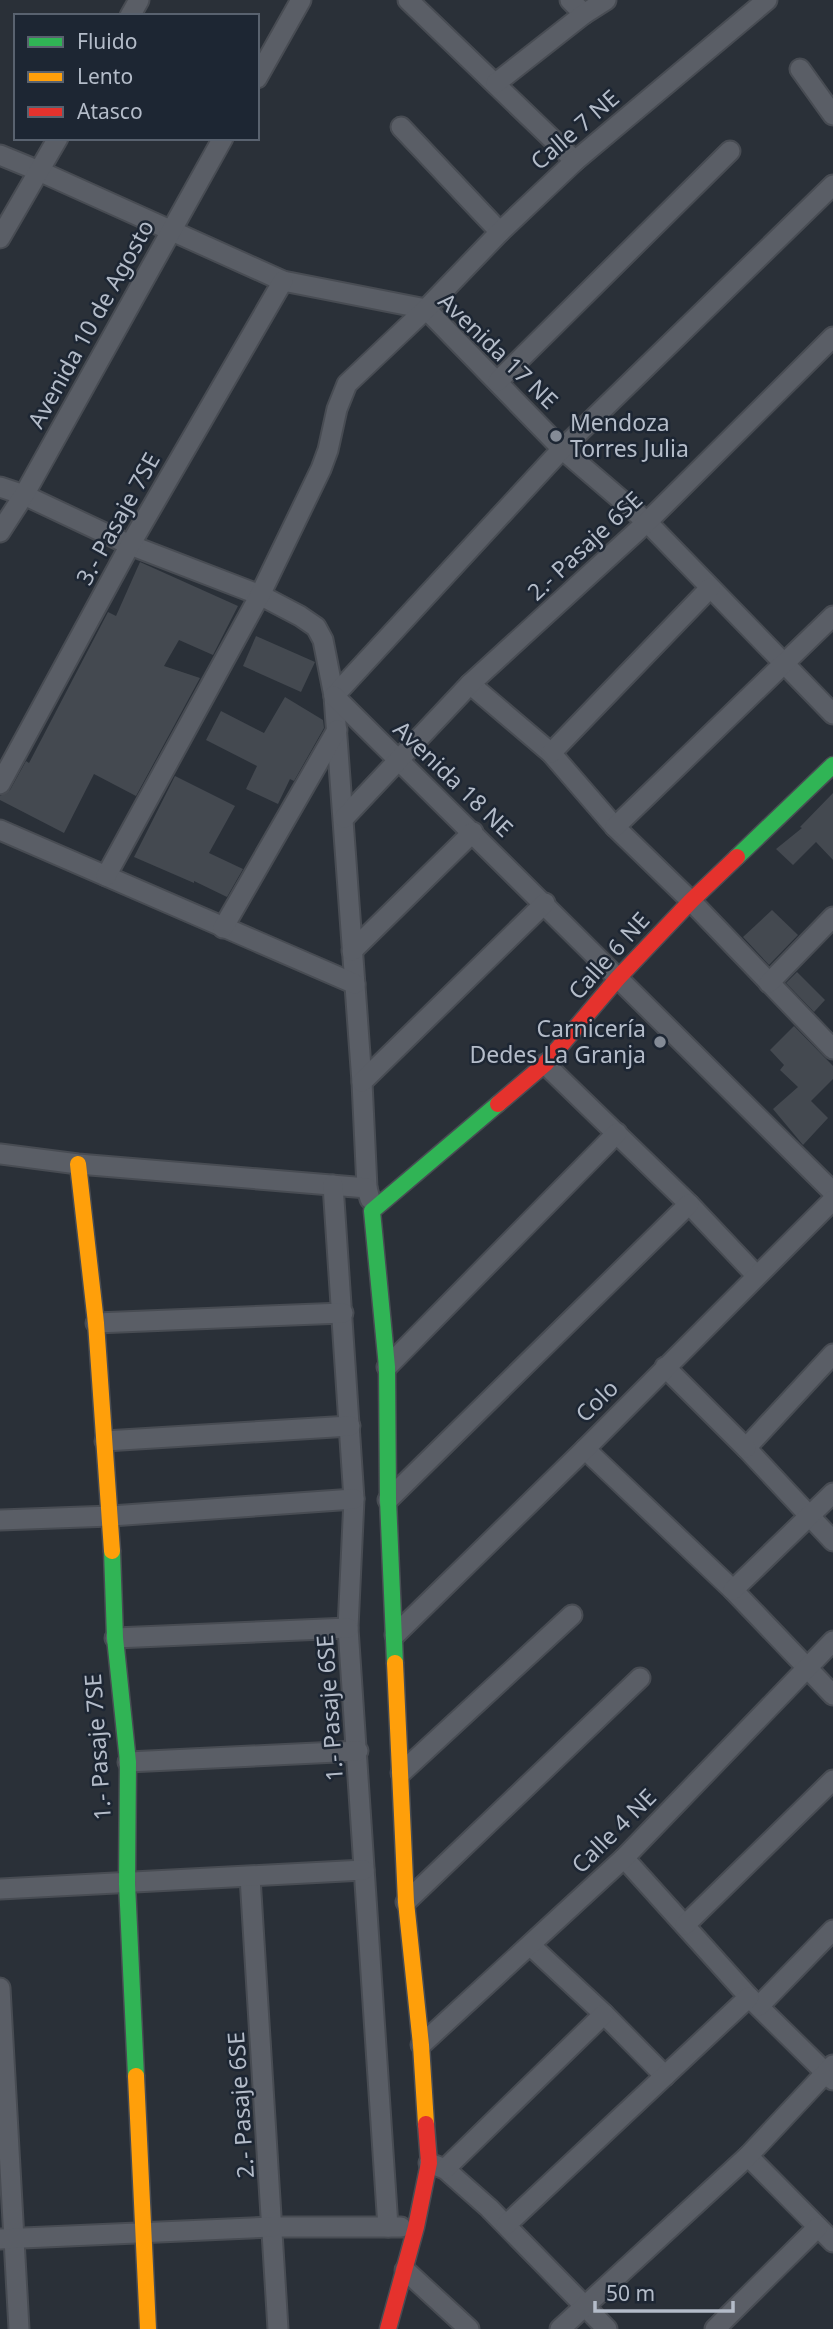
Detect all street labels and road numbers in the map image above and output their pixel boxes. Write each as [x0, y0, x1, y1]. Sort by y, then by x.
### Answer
street label: Calle 7 NE [523, 82, 625, 177]
street label: Avenida 10 de Agosto [19, 213, 161, 434]
street label: Avenida 17 NE [432, 285, 566, 416]
street label: 3.- Pasaje 7SE [68, 447, 167, 591]
street label: 2.- Pasaje 6SE [520, 483, 649, 607]
street label: Avenida 18 NE [387, 713, 521, 844]
street label: Calle 6 NE [560, 905, 656, 1006]
street label: Colo [568, 1372, 625, 1429]
street label: 1.- Pasaje 6SE [308, 1634, 350, 1782]
street label: 1.- Pasaje 7SE [76, 1673, 118, 1821]
street label: Calle 4 NE [564, 1781, 663, 1880]
street label: 2.- Pasaje 6SE [219, 2031, 261, 2179]

